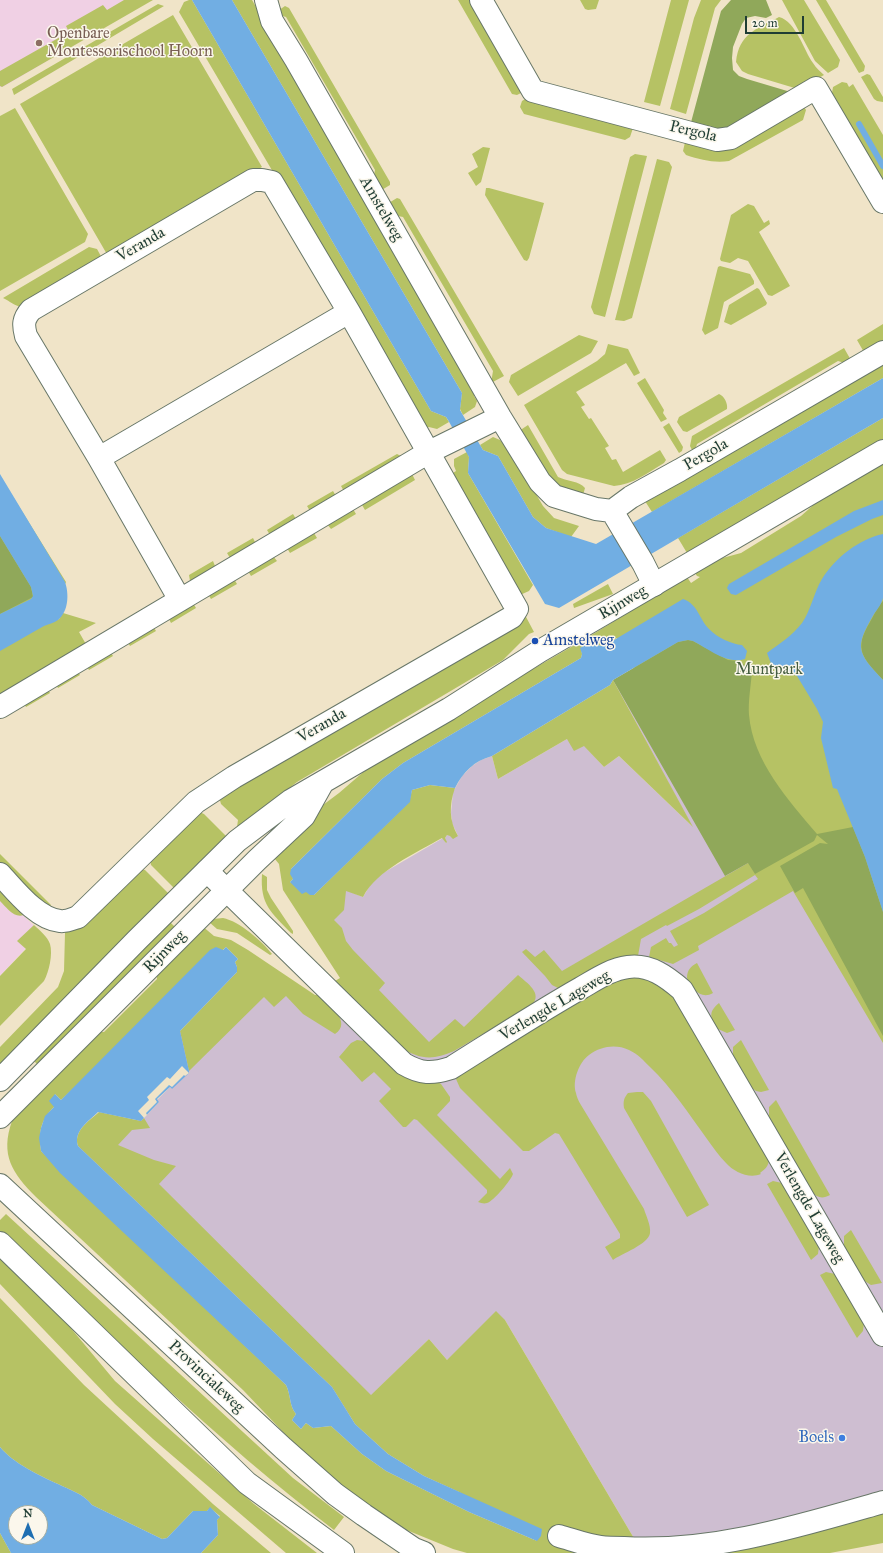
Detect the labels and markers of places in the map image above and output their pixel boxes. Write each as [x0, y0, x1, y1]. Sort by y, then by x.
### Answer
place label: Openbare Montessorischool Hoorn [47, 24, 213, 62]
marker: Openbare Montessorischool Hoorn [34, 38, 44, 48]
place label: Amstelweg [543, 631, 614, 651]
marker: Amstelweg [530, 636, 540, 646]
place label: Boels [798, 1428, 834, 1448]
marker: Boels [837, 1433, 847, 1443]

